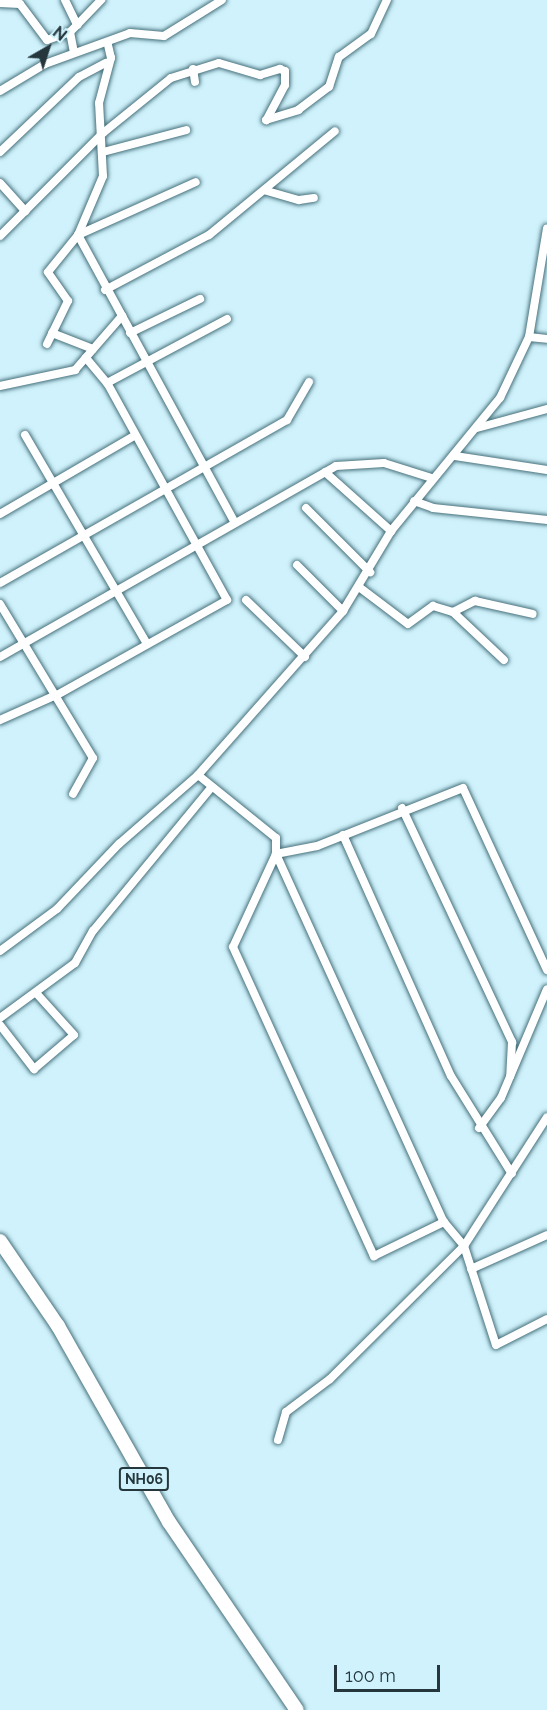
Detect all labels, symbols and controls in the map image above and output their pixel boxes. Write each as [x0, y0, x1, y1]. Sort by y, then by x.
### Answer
north arrow [18, 18, 78, 78]
text: N [49, 22, 70, 45]
road number: NH06 [118, 1468, 170, 1490]
scale bar [337, 1653, 444, 1691]
text: 100 m [345, 1665, 396, 1686]

